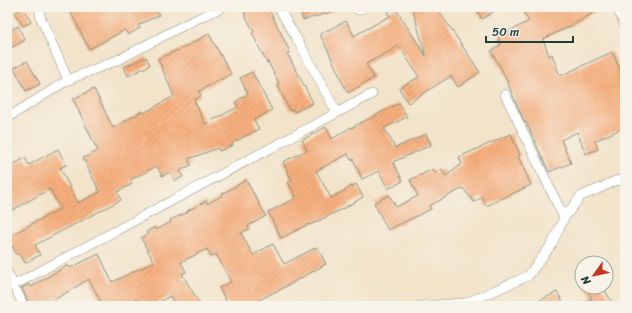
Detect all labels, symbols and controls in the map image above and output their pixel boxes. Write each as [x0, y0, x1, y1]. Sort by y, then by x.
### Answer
scale bar [486, 18, 573, 44]
text: 50 m [492, 21, 519, 43]
north arrow [574, 255, 614, 295]
text: N [576, 271, 597, 289]

